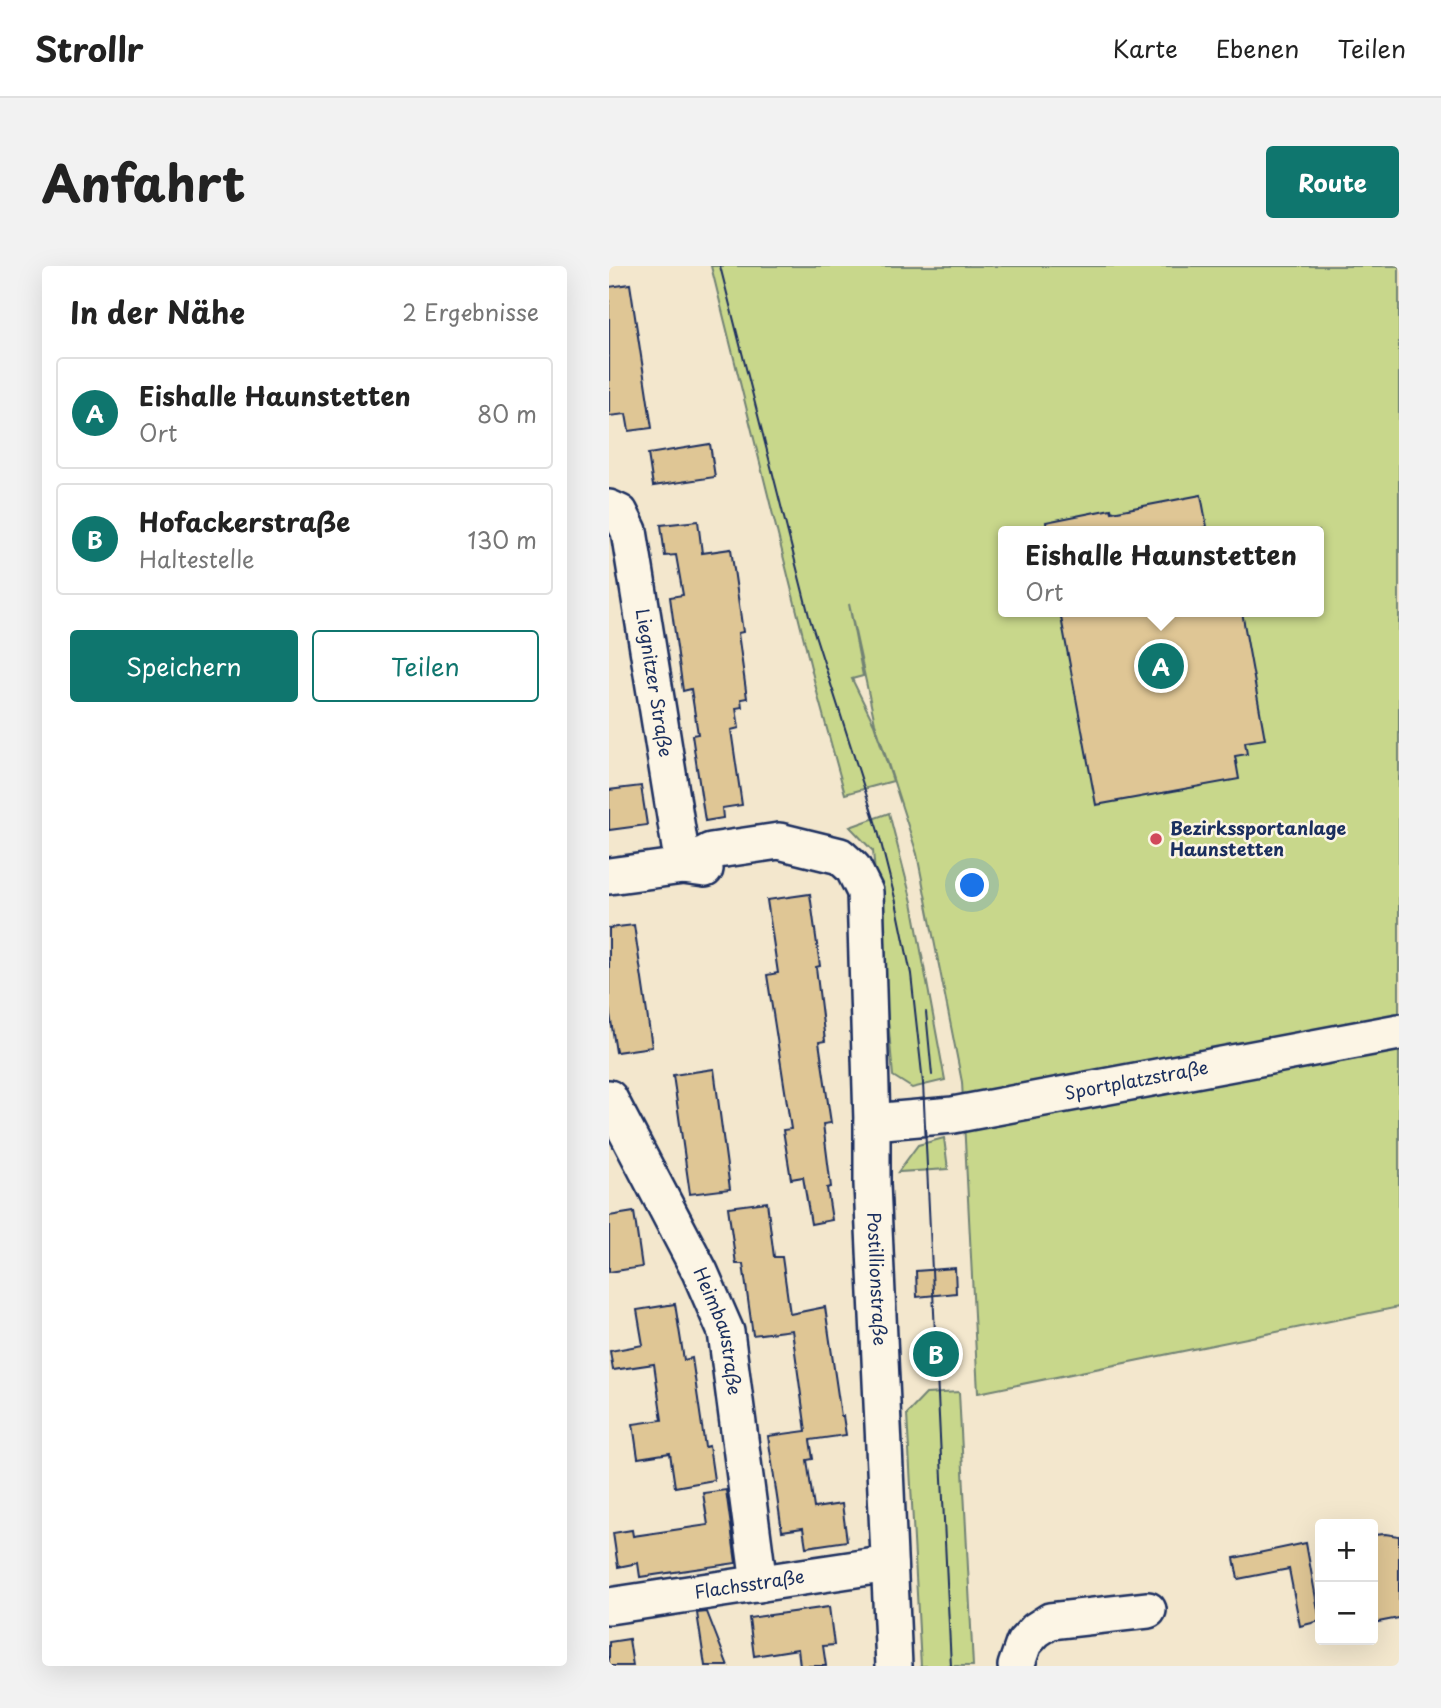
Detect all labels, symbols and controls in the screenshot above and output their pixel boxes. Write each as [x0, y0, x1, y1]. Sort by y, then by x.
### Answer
text: Strollr [35, 23, 144, 73]
text: Karte [1113, 30, 1178, 66]
text: Ebenen [1216, 30, 1299, 66]
text: Teilen [1337, 30, 1406, 66]
text: Anfahrt [42, 145, 245, 219]
button: Route [1266, 146, 1399, 218]
text: In der Nähe [70, 289, 245, 334]
text: 2 Ergebnisse [402, 294, 539, 329]
text: Eishalle Haunstetten [139, 376, 411, 415]
text: A [86, 396, 104, 431]
text: 80 m [477, 396, 537, 431]
text: Ort [139, 415, 177, 450]
text: Hofackerstraße [139, 502, 350, 541]
text: B [87, 522, 103, 557]
text: 130 m [467, 522, 537, 557]
popup [998, 526, 1324, 617]
text: Eishalle Haunstetten [1025, 535, 1297, 574]
text: Haltestelle [139, 541, 254, 576]
text: Ort [1025, 574, 1063, 609]
street label: Liegnitzer Straße [630, 606, 680, 759]
button: Speichern [70, 630, 298, 702]
button: Teilen [312, 630, 539, 702]
pin: A [1138, 640, 1184, 692]
place label: Bezirkssportanlage Haunstetten [1170, 814, 1346, 862]
marker: Bezirkssportanlage Haunstetten [1148, 831, 1164, 847]
your location [955, 868, 989, 902]
street label: Sportplatzstraße [1062, 1053, 1210, 1106]
street label: Postillionstraße [861, 1212, 894, 1346]
street label: Heimbaustraße [688, 1263, 749, 1397]
pin: B [913, 1328, 959, 1380]
map controls [1315, 1519, 1378, 1645]
button: + [1315, 1519, 1378, 1582]
street label: Flachsstraße [692, 1562, 806, 1605]
button: − [1315, 1582, 1378, 1645]

